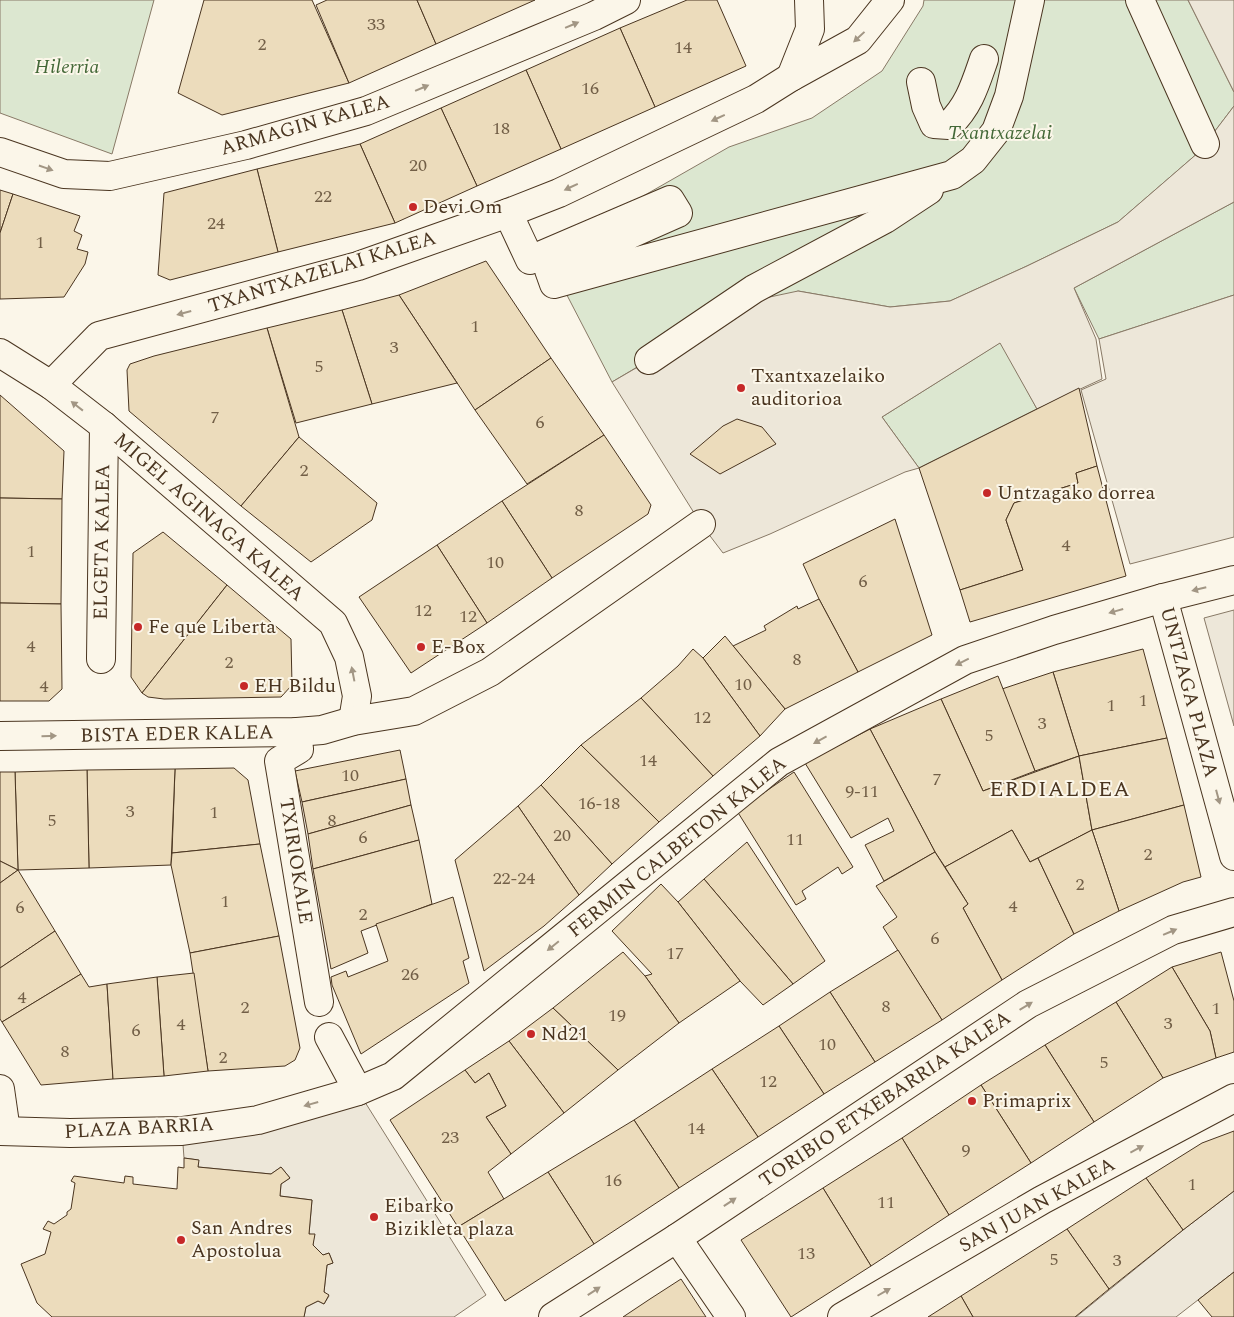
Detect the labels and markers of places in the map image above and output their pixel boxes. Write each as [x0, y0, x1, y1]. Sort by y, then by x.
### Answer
place label: Devi Om [423, 192, 502, 222]
marker: Devi Om [407, 201, 419, 213]
place label: Txantxazelaiko auditorioa [751, 361, 885, 414]
marker: Txantxazelaiko auditorioa [735, 382, 747, 394]
place label: Untzagako dorrea [997, 478, 1155, 508]
marker: Untzagako dorrea [981, 487, 993, 499]
place label: Fe que Liberta [148, 612, 276, 642]
marker: Fe que Liberta [132, 621, 144, 633]
place label: E-Box [431, 632, 485, 662]
marker: E-Box [415, 641, 427, 653]
place label: EH Bildu [254, 671, 336, 701]
marker: EH Bildu [238, 680, 250, 692]
place label: Nd21 [541, 1019, 588, 1049]
marker: Nd21 [525, 1028, 537, 1040]
place label: Primaprix [982, 1086, 1071, 1116]
marker: Primaprix [966, 1095, 978, 1107]
place label: Eibarko Bizikleta plaza [384, 1191, 514, 1244]
marker: Eibarko Bizikleta plaza [368, 1211, 380, 1223]
place label: San Andres Apostolua [191, 1213, 293, 1266]
marker: San Andres Apostolua [175, 1234, 187, 1246]

